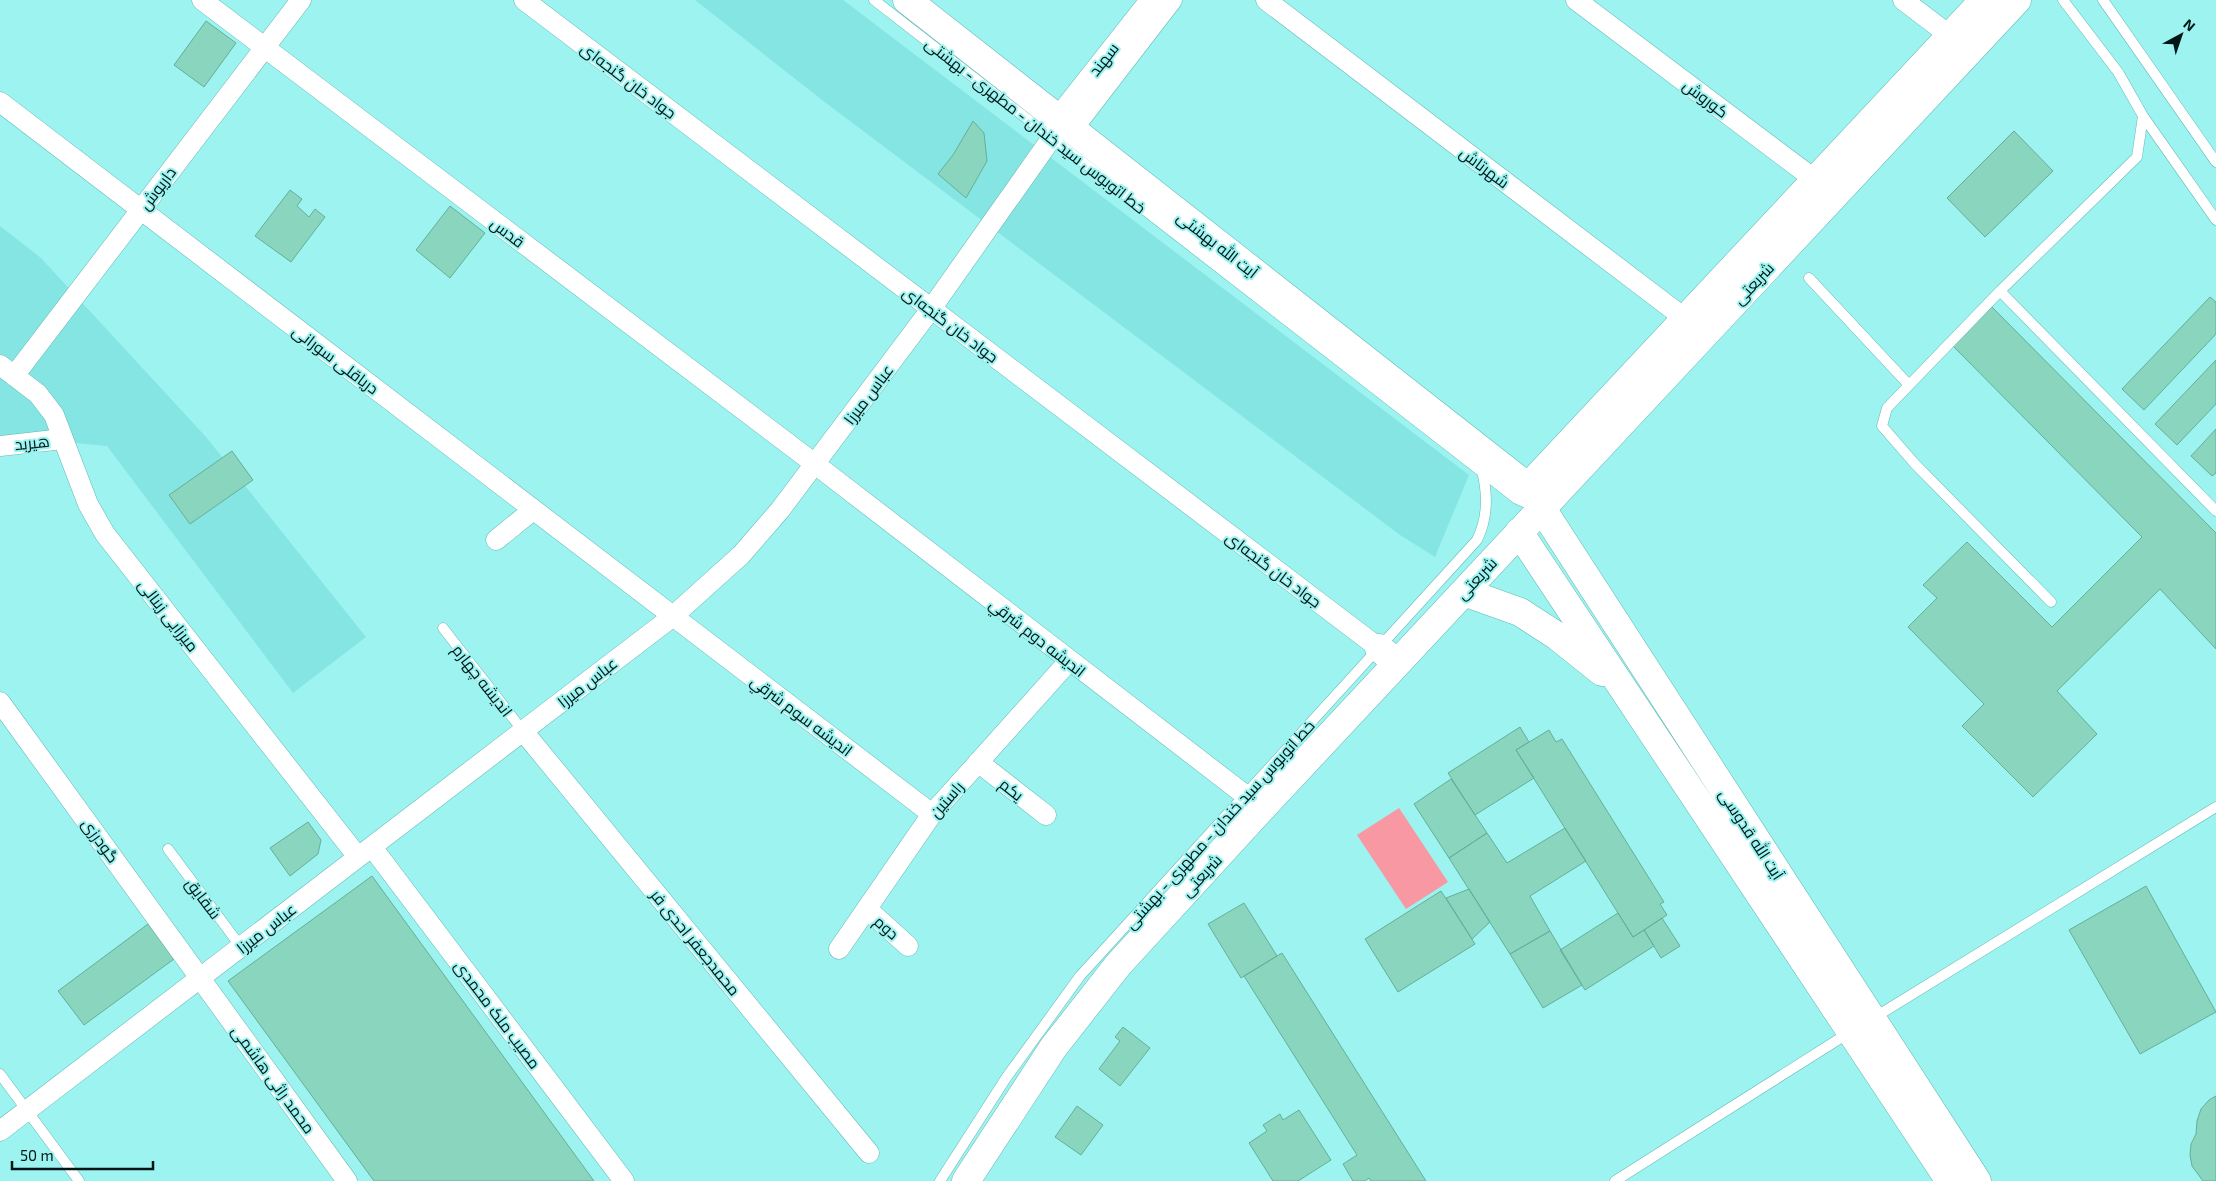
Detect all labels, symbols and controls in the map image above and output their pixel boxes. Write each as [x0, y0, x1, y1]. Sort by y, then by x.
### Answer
north arrow [2156, 10, 2206, 60]
text: N [2180, 15, 2199, 34]
street label: خط اتوبوس سید خندان - مطهری - بهشتی [921, 33, 1150, 219]
street label: جواد خان گنجه‌ای [576, 38, 680, 124]
street label: سهند [1084, 39, 1123, 81]
street label: کوروش [1678, 75, 1732, 123]
street label: شهرتاش [1455, 142, 1513, 193]
street label: داریوش [135, 163, 181, 215]
street label: آیت الله بهشتی [1173, 207, 1263, 283]
street label: قدس [486, 213, 529, 253]
street label: شریعتی [1729, 258, 1779, 310]
street label: جواد خان گنجه‌ای [898, 282, 1002, 368]
street label: دریاقلی سورانی [288, 321, 383, 399]
street label: عباس میرزا [839, 360, 898, 429]
street label: هیربد [14, 431, 51, 454]
street label: جواد خان گنجه‌ای [1221, 527, 1325, 613]
street label: شریعتی [1452, 553, 1502, 605]
street label: میرزایی زینالی [133, 575, 203, 656]
street label: انديشه دوم شرقي [983, 594, 1090, 684]
street label: اندیشه چهارم [447, 640, 517, 722]
street label: عباس میرزا [554, 653, 622, 713]
street label: اندیشه سوم شرقي [744, 671, 857, 763]
street label: خط اتوبوس سید خندان - مطهری - بهشتی [1120, 716, 1319, 934]
street label: یکم [994, 774, 1028, 807]
street label: راستین [925, 777, 969, 823]
street label: آیت الله قدوسی [1714, 785, 1789, 885]
street label: گودرزی [77, 814, 124, 867]
street label: شریعتی [1177, 850, 1227, 902]
street label: شقایق [181, 874, 226, 924]
street label: محمدجعفر احدی فر [645, 884, 745, 1000]
street label: عباس میرزا [233, 899, 301, 959]
street label: دوم [869, 911, 903, 945]
street label: مصیب ملک محمدی [449, 956, 545, 1073]
street label: محمد راثی هاشمی [227, 1021, 320, 1138]
scale bar [12, 1138, 154, 1170]
text: 50 m [20, 1146, 54, 1164]

